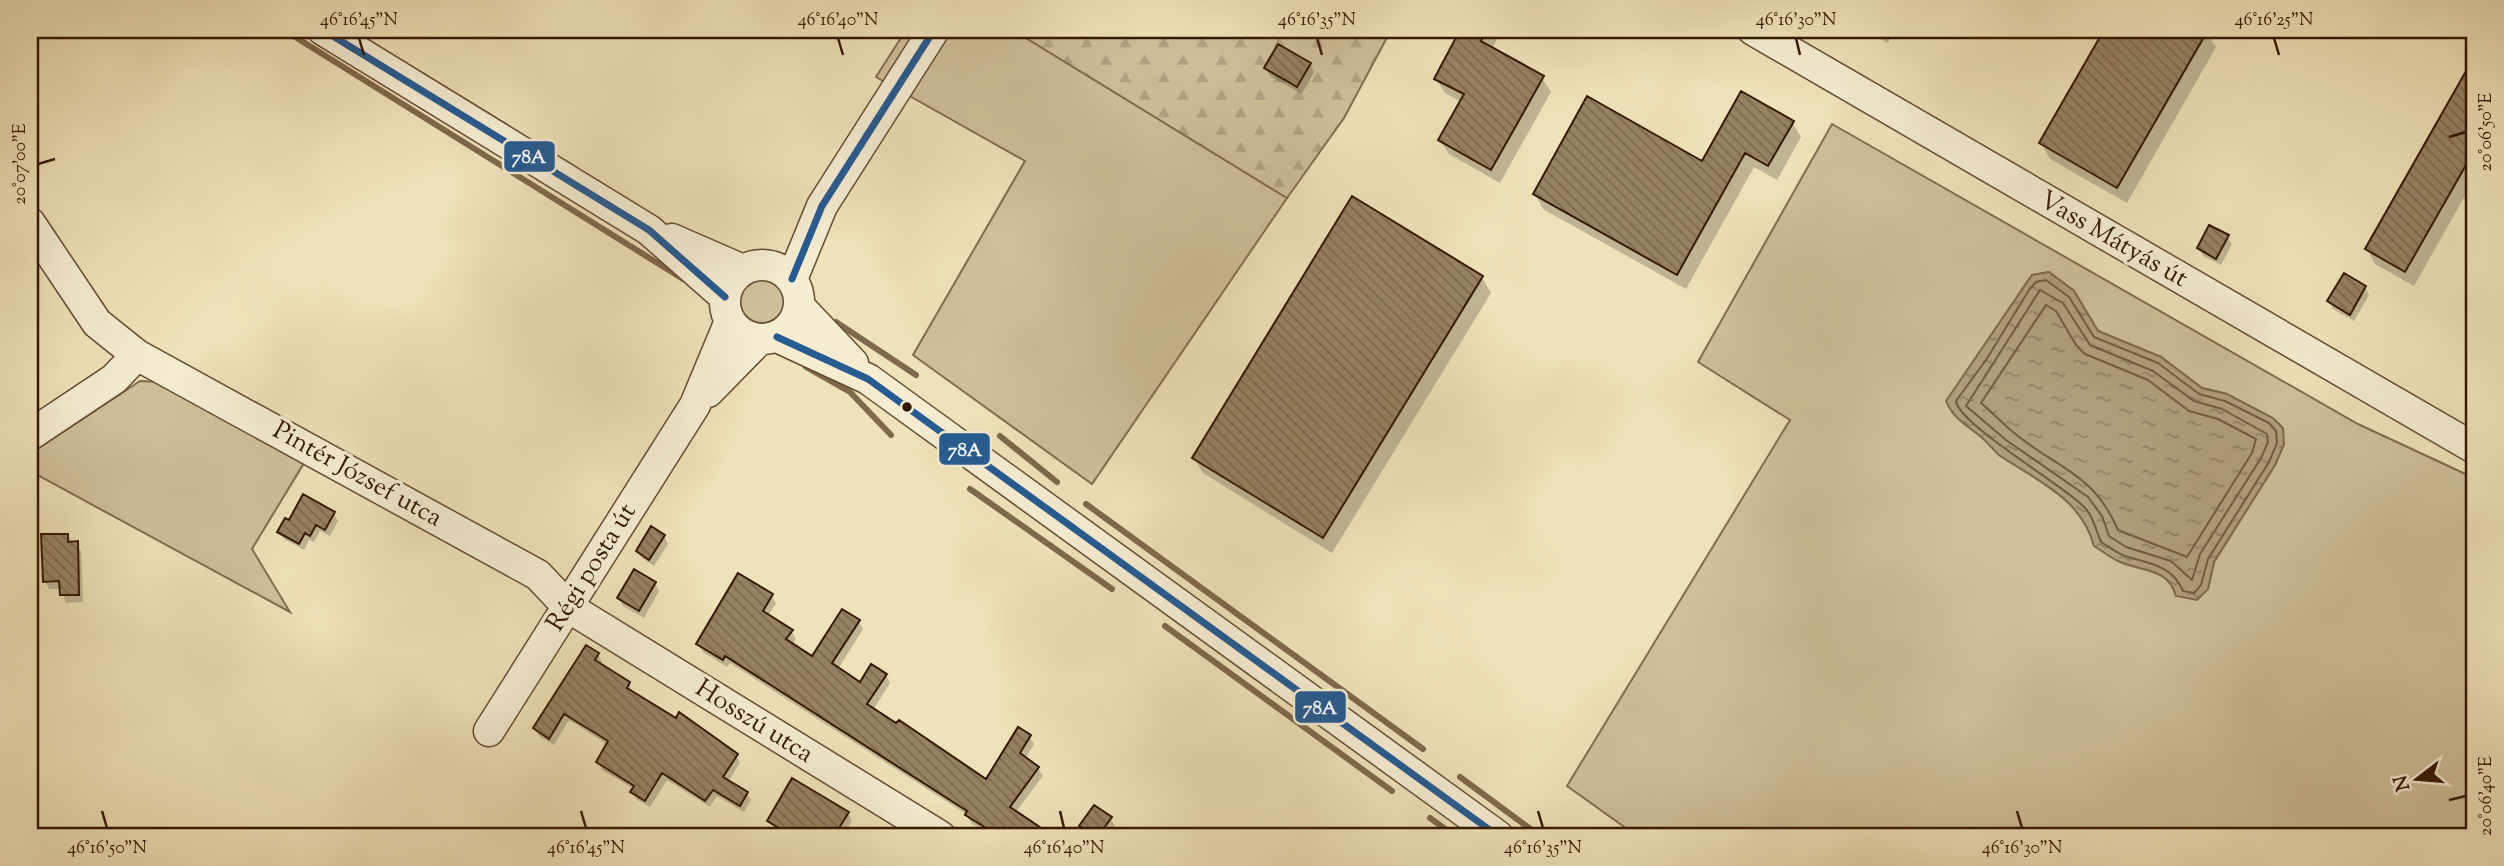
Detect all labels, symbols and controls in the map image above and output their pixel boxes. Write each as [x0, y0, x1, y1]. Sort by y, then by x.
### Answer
text: 46°16'45"N [320, 8, 398, 34]
text: 46°16'40"N [798, 8, 878, 34]
text: 46°16'35"N [1278, 8, 1356, 34]
text: 46°16'30"N [1756, 8, 1836, 34]
text: 46°16'25"N [2235, 8, 2313, 34]
text: 20°06'50"E [2474, 92, 2500, 171]
text: 20°07'00"E [8, 123, 34, 205]
line badge: 78A [503, 140, 556, 173]
text: 78A [512, 145, 547, 172]
street label: Vass Mátyás út [2032, 182, 2194, 298]
unlabelled marker [900, 400, 914, 414]
street label: Pintér József utca [265, 413, 449, 537]
line badge: 78A [938, 432, 991, 466]
text: 78A [948, 438, 983, 465]
street label: Régi posta út [538, 497, 646, 639]
street label: Hosszú utca [688, 671, 820, 773]
line badge: 78A [1294, 690, 1347, 724]
text: 78A [1303, 696, 1338, 723]
north arrow [2382, 744, 2452, 814]
text: 20°06'40"E [2474, 756, 2500, 836]
text: N [2388, 772, 2418, 794]
text: 46°16'50"N [67, 836, 147, 862]
text: 46°16'45"N [547, 836, 625, 862]
text: 46°16'40"N [1024, 836, 1104, 862]
text: 46°16'35"N [1504, 836, 1582, 862]
text: 46°16'30"N [1982, 836, 2062, 862]

